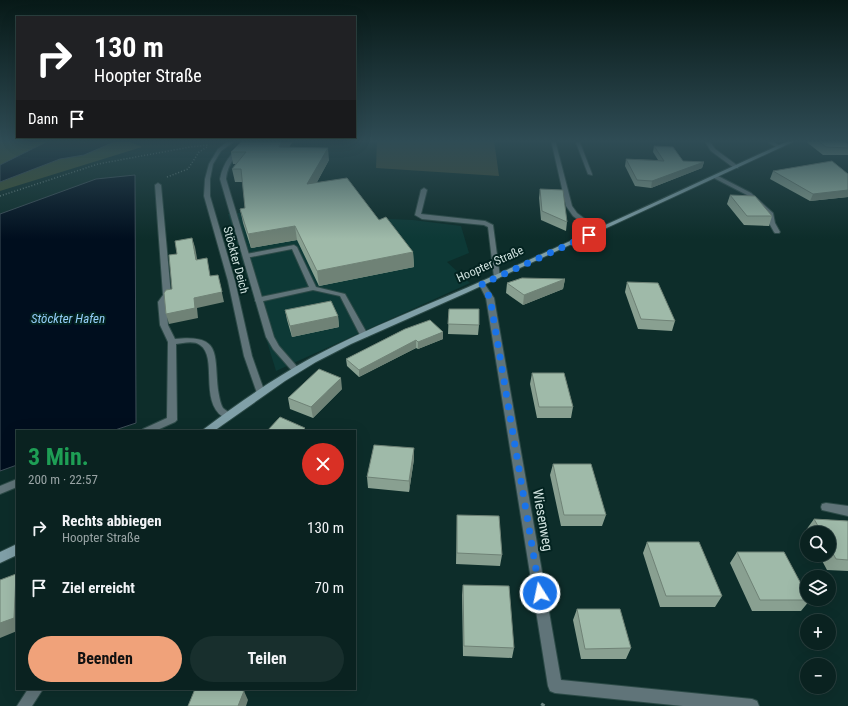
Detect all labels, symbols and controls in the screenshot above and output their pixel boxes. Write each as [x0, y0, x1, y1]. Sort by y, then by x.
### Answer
text: 130 m [94, 31, 164, 64]
icon: right [28, 32, 80, 84]
text: Hoopter Straße [94, 65, 202, 86]
icon: arrive [66, 108, 88, 130]
text: Dann [28, 110, 58, 128]
pin [572, 218, 606, 252]
icon: arrive [578, 224, 600, 246]
street label: Stöckter Deich [220, 225, 252, 295]
street label: Hoopter Straße [454, 243, 526, 285]
water label: Stöckter Hafen [31, 311, 105, 326]
text: 3 Min. [28, 443, 89, 471]
button: close [302, 443, 344, 485]
text: 200 m · 22:57 [28, 472, 98, 487]
street label: Wiesenweg [530, 488, 556, 552]
text: Rechts abbiegen [62, 512, 162, 530]
icon: right [28, 517, 50, 539]
text: 130 m [307, 519, 344, 537]
map controls [800, 526, 836, 694]
button: search [800, 526, 836, 562]
text: Hoopter Straße [62, 530, 140, 545]
button: layers [800, 570, 836, 606]
position arrow [519, 572, 561, 614]
icon: arrive [28, 577, 50, 599]
text: Ziel erreicht [62, 579, 135, 597]
text: 70 m [314, 579, 344, 597]
button: + [800, 614, 836, 650]
button: Beenden [28, 636, 182, 682]
button: Teilen [190, 636, 344, 682]
button: − [800, 658, 836, 694]

